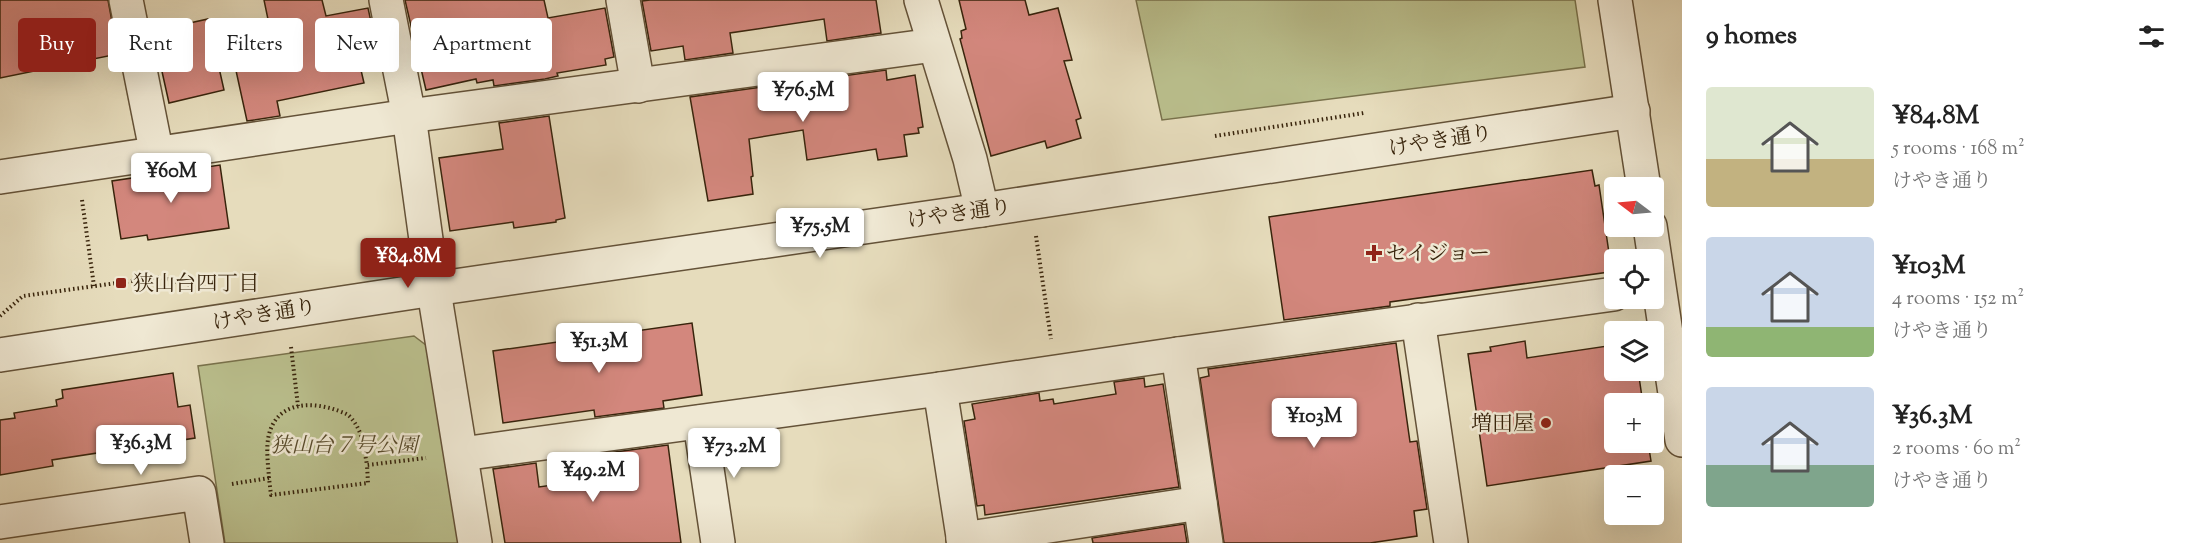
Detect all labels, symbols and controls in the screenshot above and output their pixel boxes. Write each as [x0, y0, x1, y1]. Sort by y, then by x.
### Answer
chip: Buy [18, 18, 96, 72]
chip: Rent [108, 18, 193, 72]
chip: Filters [205, 18, 303, 72]
chip: New [315, 18, 399, 72]
chip: Apartment [411, 18, 552, 72]
text: 9 homes [1706, 18, 1797, 55]
icon: filters [2135, 20, 2168, 53]
pin: ¥76.5M [754, 72, 852, 123]
text: ¥76.5M [772, 77, 834, 106]
text: ¥84.8M [1892, 98, 1979, 135]
icon: home [1754, 111, 1826, 183]
street label: けやき通り [1386, 119, 1495, 165]
text: 5 rooms · 168 m² [1892, 135, 2025, 164]
pin: ¥60M [135, 153, 207, 204]
text: ¥60M [145, 158, 197, 187]
text: けやき通り [1892, 168, 1992, 197]
north arrow [1604, 177, 1664, 237]
map controls [1604, 177, 1664, 525]
street label: けやき通り [905, 193, 1013, 237]
pin: ¥75.5M [771, 208, 869, 259]
text: ¥75.5M [790, 213, 850, 242]
pin: ¥84.8M [359, 238, 457, 289]
place label: セイジョー [1386, 240, 1490, 270]
text: ¥84.8M [375, 243, 441, 272]
marker: セイジョー [1367, 246, 1381, 260]
text: ¥103M [1892, 248, 1965, 285]
button: locate [1604, 249, 1664, 309]
icon: home [1754, 261, 1826, 333]
place label: 狭山台四丁目 [133, 270, 259, 300]
marker: 狭山台四丁目 [114, 276, 128, 290]
text: 4 rooms · 152 m² [1892, 285, 2024, 314]
street label: けやき通り [210, 293, 319, 339]
text: けやき通り [1892, 318, 1992, 347]
button: layers [1604, 321, 1664, 381]
pin: ¥51.3M [550, 323, 648, 374]
text: ¥51.3M [570, 328, 628, 357]
button: + [1604, 393, 1664, 453]
pin: ¥103M [1272, 398, 1356, 449]
text: ¥36.3M [1892, 398, 1972, 435]
text: ¥103M [1286, 403, 1342, 432]
place label: 増田屋 [1471, 410, 1534, 440]
icon: home [1754, 411, 1826, 483]
marker: 増田屋 [1539, 416, 1553, 430]
pin: ¥36.3M [92, 425, 190, 476]
pin: ¥73.2M [685, 428, 783, 479]
text: ¥36.3M [110, 430, 172, 459]
park label: 狭山台７号公園 [271, 432, 420, 462]
text: ¥73.2M [702, 433, 766, 462]
text: 2 rooms · 60 m² [1892, 435, 2021, 464]
pin: ¥49.2M [544, 452, 642, 503]
text: ¥49.2M [561, 457, 625, 486]
button: − [1604, 465, 1664, 525]
text: けやき通り [1892, 468, 1992, 497]

